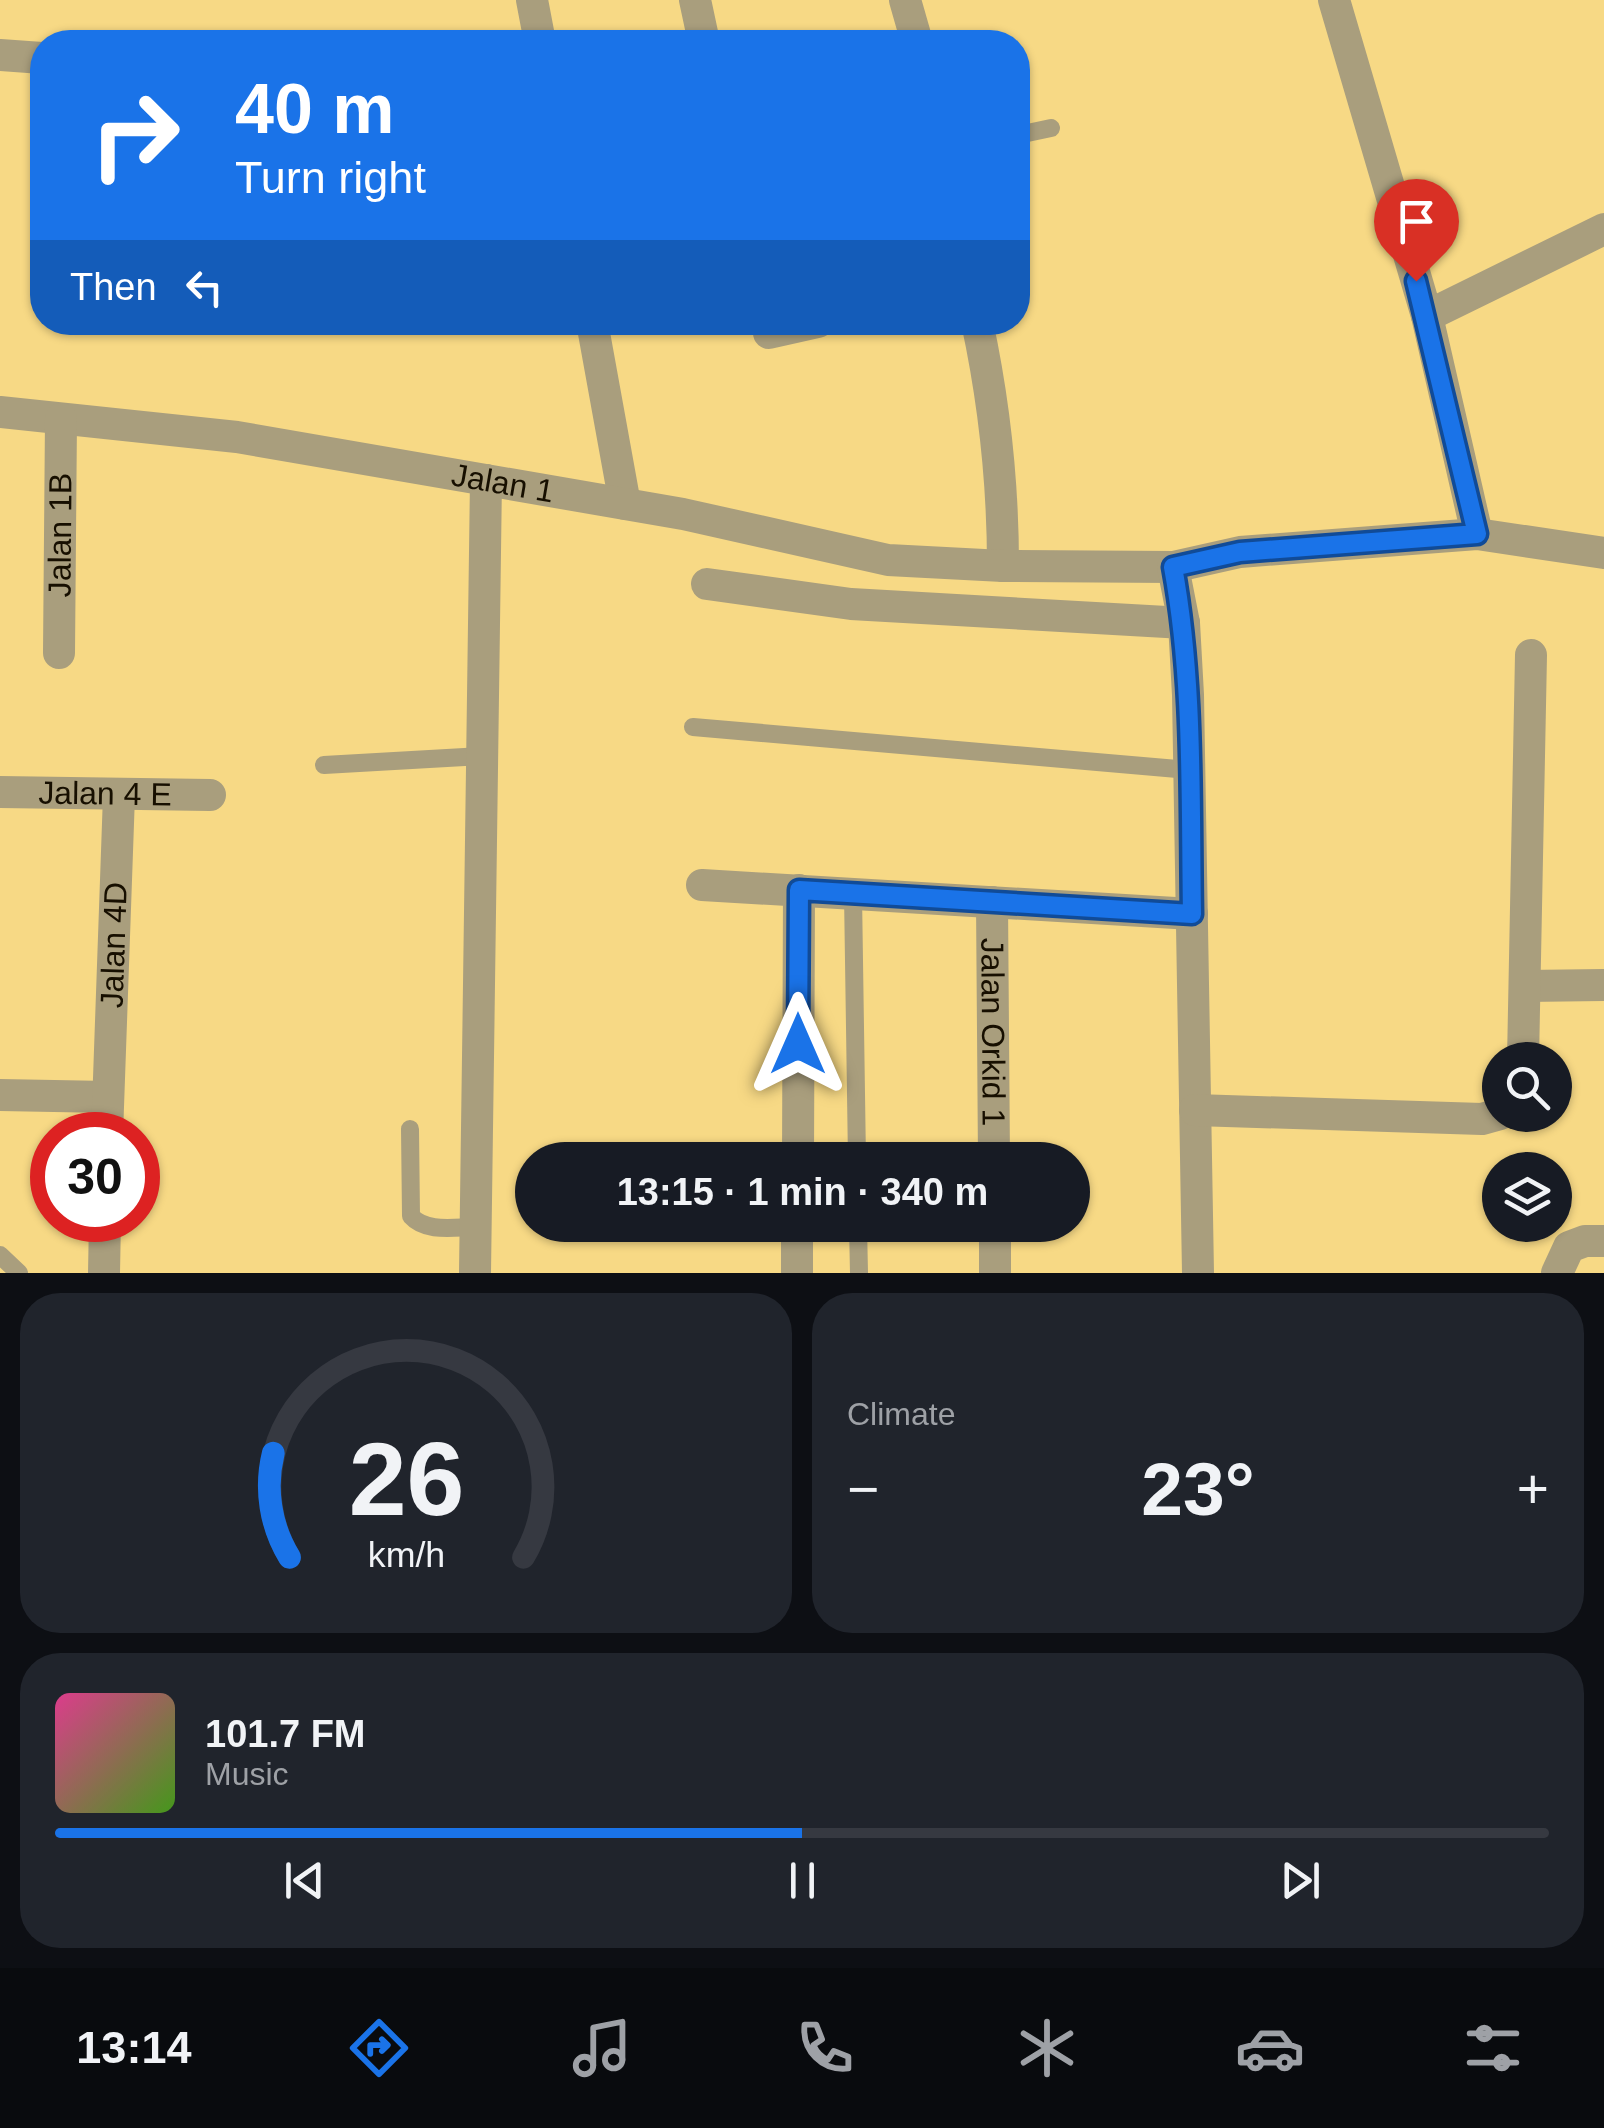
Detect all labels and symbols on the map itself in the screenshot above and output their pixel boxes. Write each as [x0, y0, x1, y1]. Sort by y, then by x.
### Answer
pin [1374, 179, 1459, 282]
street label: Jalan 1 [449, 456, 557, 509]
street label: Jalan 1B [41, 473, 79, 597]
street label: Jalan 4 E [38, 775, 172, 812]
street label: Jalan 4D [93, 881, 134, 1009]
street label: Jalan Orkid 1 [974, 938, 1012, 1126]
position arrow [746, 992, 850, 1096]
speed limit sign: 30 [30, 1112, 160, 1242]

